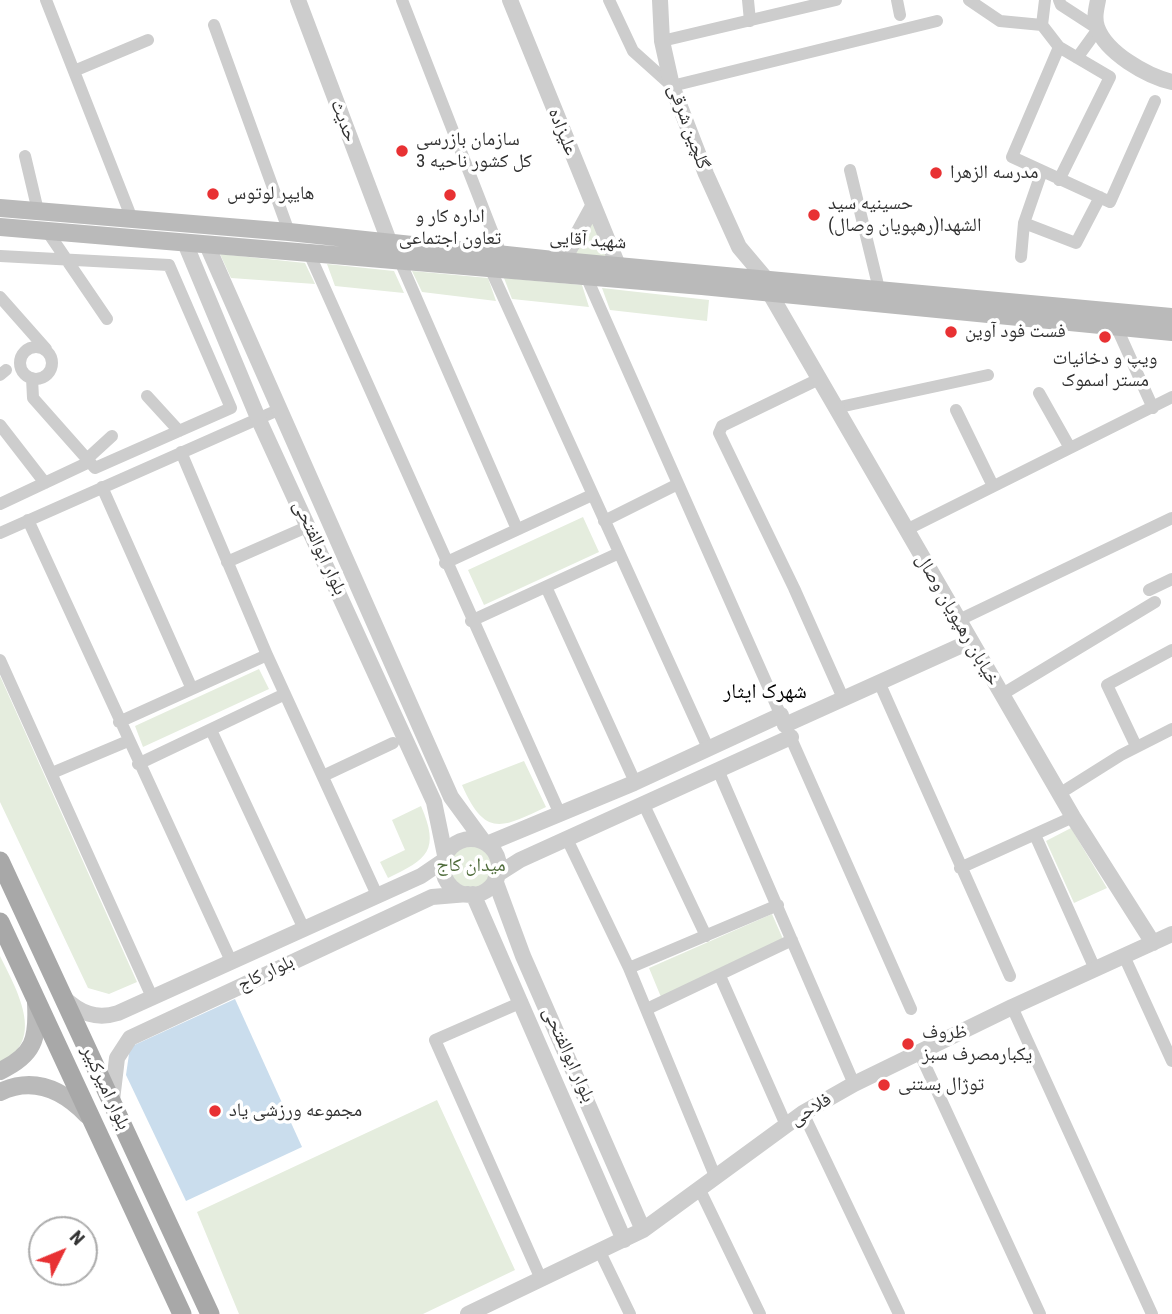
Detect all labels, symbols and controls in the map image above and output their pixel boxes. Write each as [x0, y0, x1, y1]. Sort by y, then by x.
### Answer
street label: گلچین شرقی [662, 81, 714, 173]
street label: حدیث [325, 97, 361, 145]
street label: علیزاده [542, 105, 582, 159]
place label: سازمان بازرسی کل کشور ناحیه 3 [416, 129, 532, 173]
marker: سازمان بازرسی کل کشور ناحیه 3 [394, 143, 410, 159]
place label: مدرسه الزهرا [950, 162, 1039, 184]
marker: مدرسه الزهرا [928, 165, 944, 181]
place label: هایپر لوتوس [227, 183, 314, 205]
marker: هایپر لوتوس [205, 186, 221, 202]
marker: اداره کار و تعاون اجتماعی [442, 187, 458, 203]
place label: حسینیه سید الشهدا(رهپویان وصال) [828, 193, 981, 237]
place label: اداره کار و تعاون اجتماعی [399, 206, 501, 250]
marker: حسینیه سید الشهدا(رهپویان وصال) [806, 207, 822, 223]
street label: شهید آقایی [549, 227, 627, 255]
place label: فست فود آوین [965, 321, 1066, 343]
marker: فست فود آوین [943, 324, 959, 340]
marker: ویپ و دخانیات مستر اسموک [1097, 329, 1113, 345]
place label: ویپ و دخانیات مستر اسموک [1053, 348, 1157, 392]
street label: بلوار ابوالفتحی [287, 497, 351, 599]
street label: خیابان رهپویان وصال [910, 550, 1004, 690]
district label: شهرک ایثار [723, 680, 807, 706]
park label: میدان کاج [436, 855, 506, 877]
street label: بلوار کاج [234, 951, 298, 997]
street label: بلوار ابوالفتحی [537, 1004, 599, 1106]
place label: ظروف یکبارمصرف سبز [922, 1022, 1032, 1066]
marker: ظروف یکبارمصرف سبز [900, 1036, 916, 1052]
street label: بلوار امیرکبیر [76, 1042, 134, 1134]
place label: توژال بستنی [898, 1074, 984, 1096]
marker: توژال بستنی [876, 1077, 892, 1093]
street label: فلاحی [786, 1088, 836, 1132]
place label: مجموعه ورزشی یاد [229, 1100, 362, 1122]
marker: مجموعه ورزشی یاد [207, 1103, 223, 1119]
north arrow [28, 1216, 98, 1286]
text: N [65, 1226, 90, 1250]

